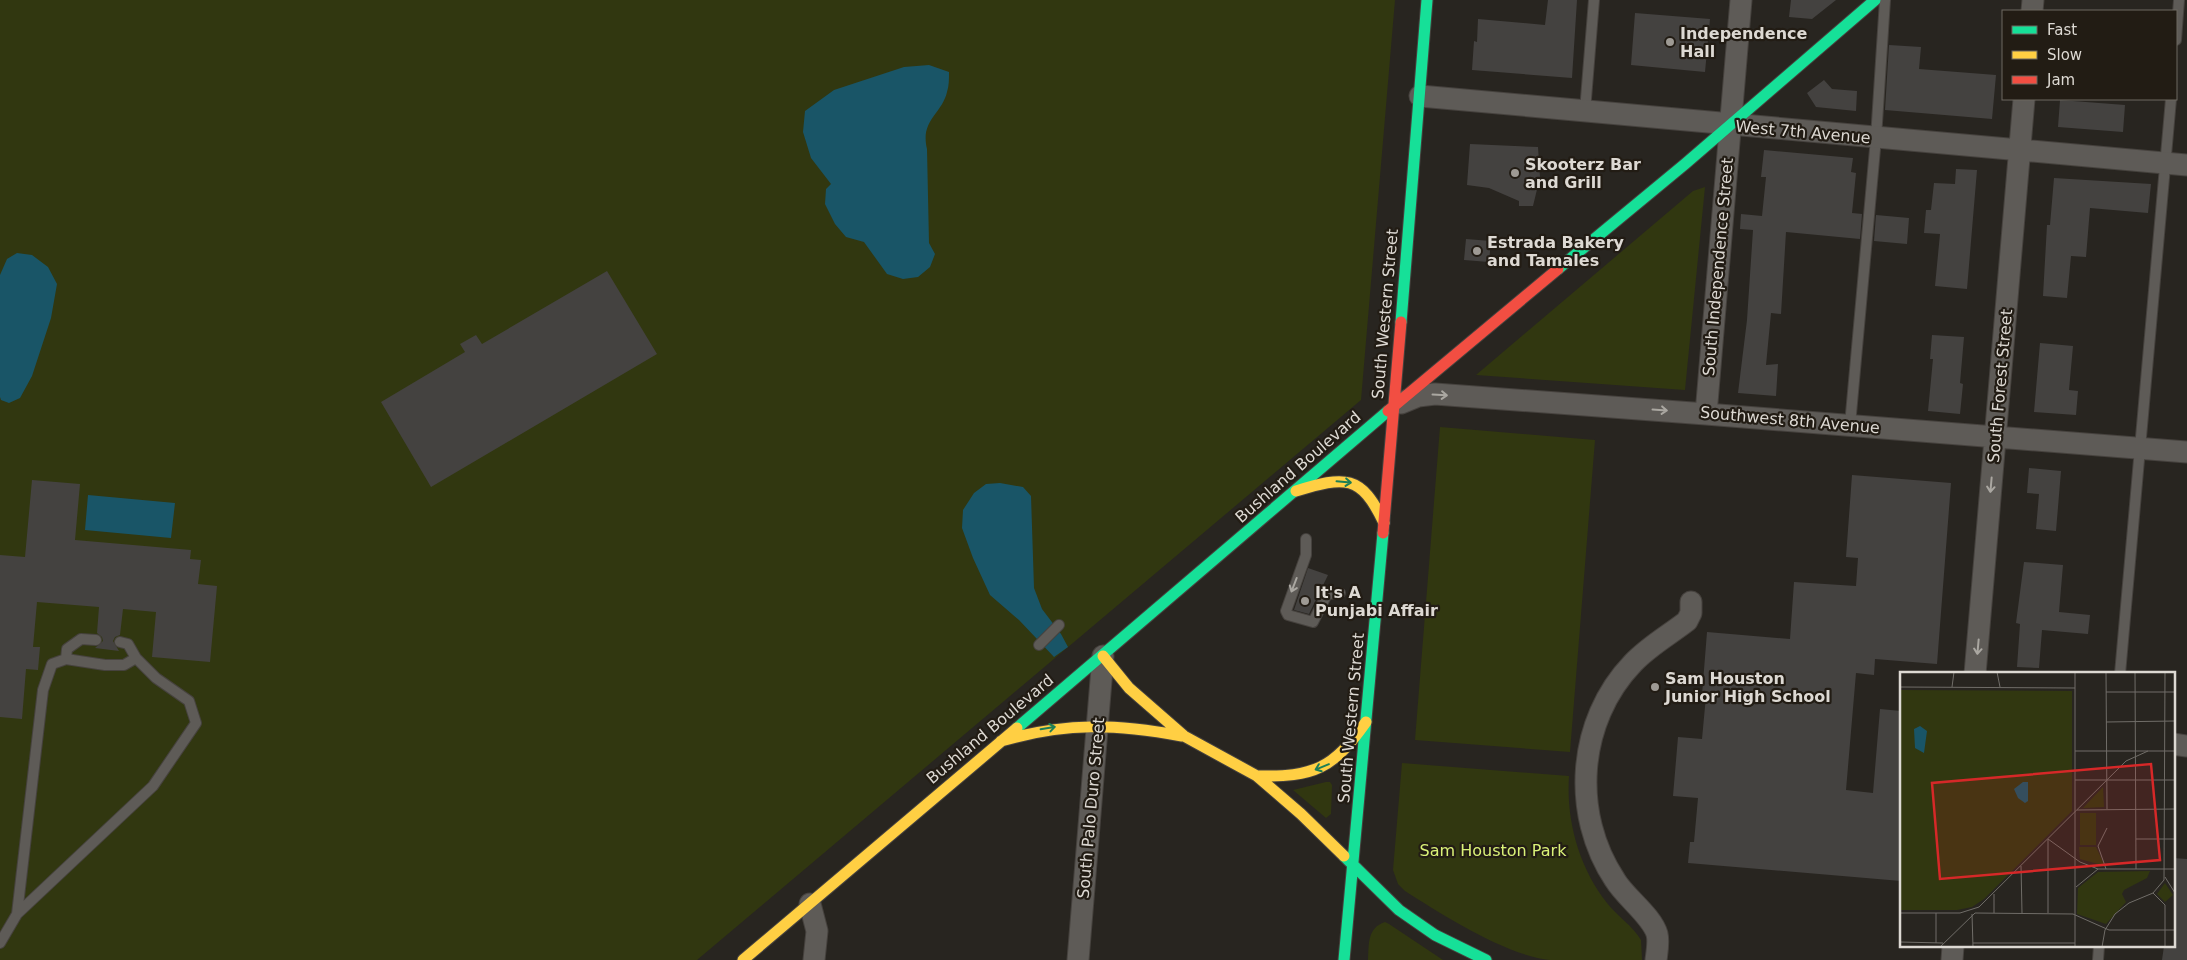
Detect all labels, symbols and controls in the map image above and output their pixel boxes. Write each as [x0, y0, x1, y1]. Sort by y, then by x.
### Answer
legend [2002, 10, 2177, 100]
text: Fast [2047, 21, 2077, 39]
place label: Independence Hall [1680, 24, 1808, 61]
marker: Independence Hall [1664, 36, 1676, 48]
text: Slow [2047, 46, 2082, 64]
text: Jam [2046, 71, 2075, 89]
street label: West 7th Avenue [1735, 117, 1871, 147]
place label: Skooterz Bar and Grill [1525, 155, 1641, 192]
street label: South Independence Street [1699, 157, 1737, 377]
marker: Skooterz Bar and Grill [1509, 167, 1521, 179]
street label: South Western Street [1368, 228, 1402, 400]
place label: Estrada Bakery and Tamales [1487, 233, 1625, 270]
marker: Estrada Bakery and Tamales [1471, 245, 1483, 257]
street label: South Forest Street [1984, 308, 2016, 464]
one-way arrow [1432, 391, 1448, 400]
street label: Southwest 8th Avenue [1699, 403, 1881, 437]
one-way arrow [1652, 406, 1668, 415]
street label: Bushland Boulevard [1231, 407, 1365, 527]
one-way arrow [1987, 477, 1996, 493]
one-way arrow [1335, 478, 1351, 487]
one-way arrow [1289, 577, 1299, 592]
place label: It's A Punjabi Affair [1315, 583, 1438, 620]
marker: It's A Punjabi Affair [1299, 595, 1311, 607]
street label: South Western Street [1334, 632, 1368, 804]
one-way arrow [1973, 638, 1983, 654]
place label: Sam Houston Junior High School [1664, 669, 1831, 706]
street label: Bushland Boulevard [923, 670, 1057, 788]
inset map [1900, 672, 2174, 948]
marker: Sam Houston Junior High School [1649, 681, 1661, 693]
street label: South Palo Duro Street [1074, 717, 1108, 899]
one-way arrow [1040, 723, 1056, 733]
one-way arrow [1315, 763, 1330, 773]
park label: Sam Houston Park [1420, 841, 1567, 860]

